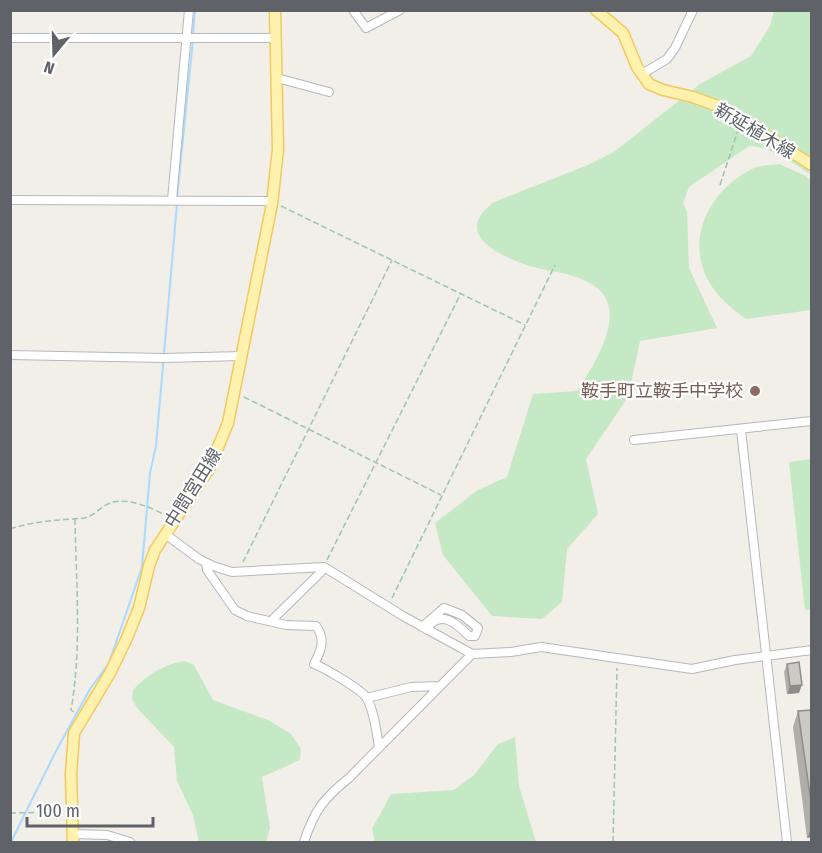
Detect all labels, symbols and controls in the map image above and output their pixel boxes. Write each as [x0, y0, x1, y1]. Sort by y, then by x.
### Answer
north arrow [24, 24, 84, 84]
text: N [42, 57, 57, 78]
street label: 新延植木線 [711, 98, 799, 164]
place label: 鞍手町立鞍手中学校 [581, 380, 743, 402]
marker: 鞍手町立鞍手中学校 [748, 384, 762, 398]
street label: 中間宮田線 [160, 444, 226, 532]
scale bar [27, 790, 153, 828]
text: 100 m [36, 800, 80, 822]

